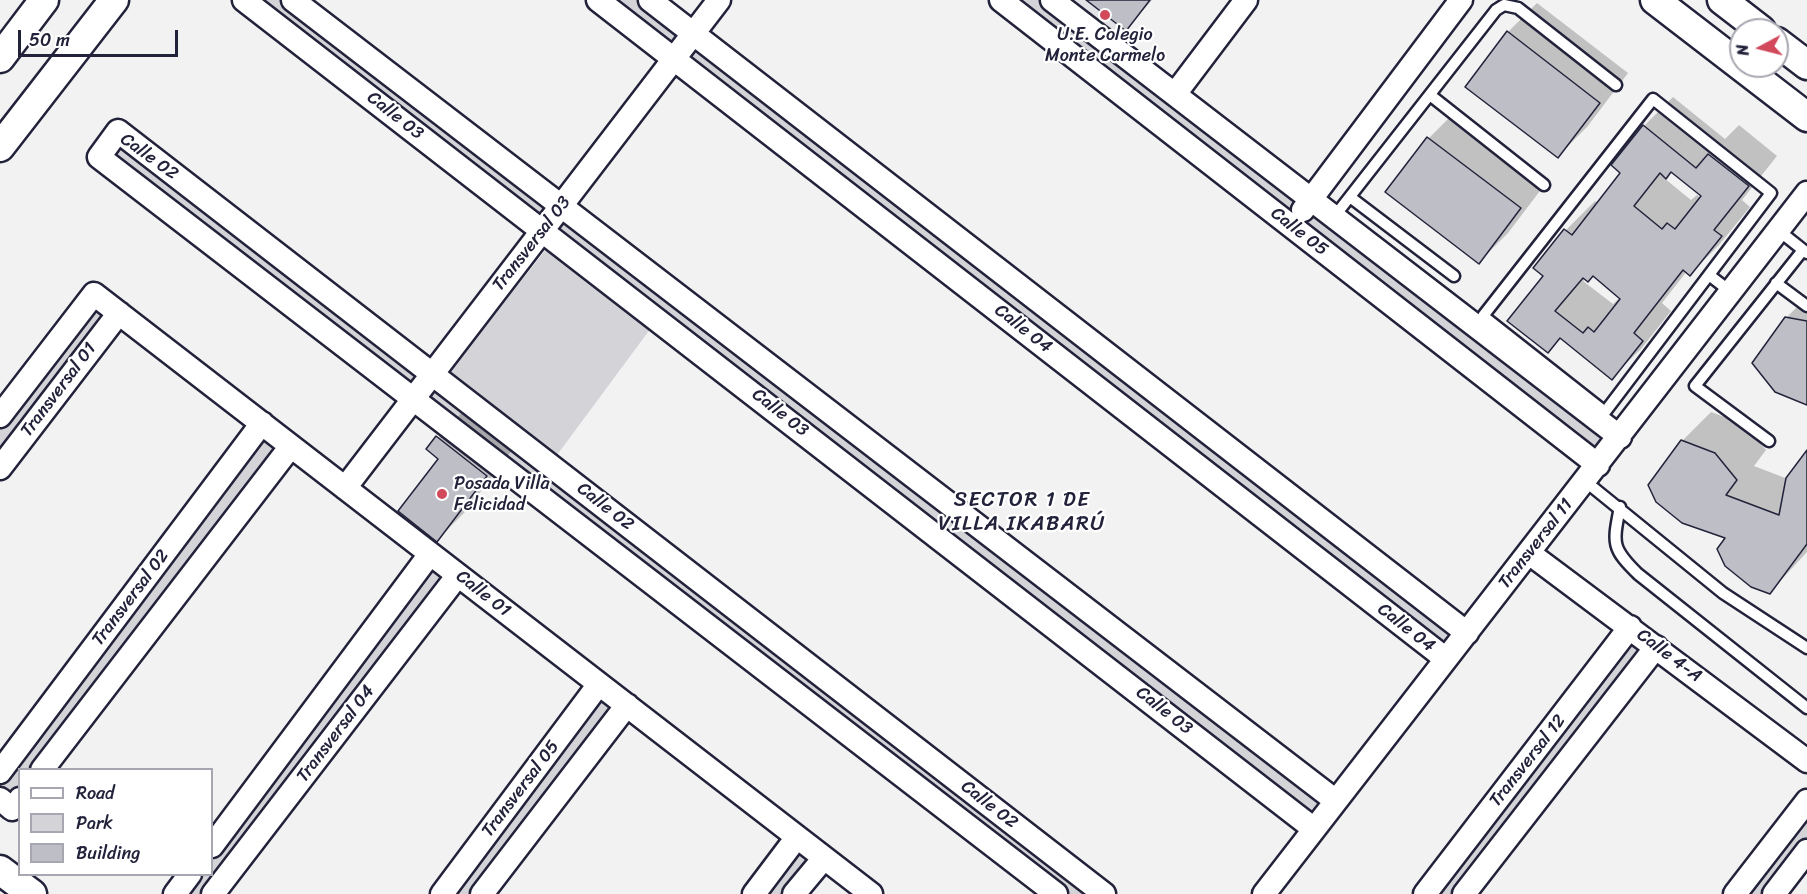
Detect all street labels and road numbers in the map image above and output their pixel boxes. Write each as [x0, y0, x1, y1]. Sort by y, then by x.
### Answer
street label: Calle 03 [362, 87, 428, 145]
street label: Calle 02 [116, 129, 182, 185]
street label: Transversal 03 [488, 192, 576, 296]
street label: Calle 05 [1266, 203, 1332, 261]
street label: Calle 04 [990, 300, 1056, 358]
street label: Transversal 01 [17, 339, 101, 441]
street label: Calle 03 [747, 384, 813, 442]
street label: Calle 02 [572, 478, 638, 536]
street label: Transversal 11 [1494, 495, 1578, 593]
street label: Transversal 02 [88, 546, 174, 650]
street label: Calle 01 [451, 566, 515, 622]
street label: Calle 04 [1373, 599, 1439, 657]
street label: Calle 4-A [1632, 625, 1706, 687]
street label: Transversal 04 [293, 681, 379, 787]
street label: Calle 03 [1131, 682, 1197, 740]
street label: Transversal 12 [1485, 711, 1571, 811]
street label: Transversal 05 [478, 736, 564, 842]
street label: Calle 02 [956, 776, 1022, 834]

